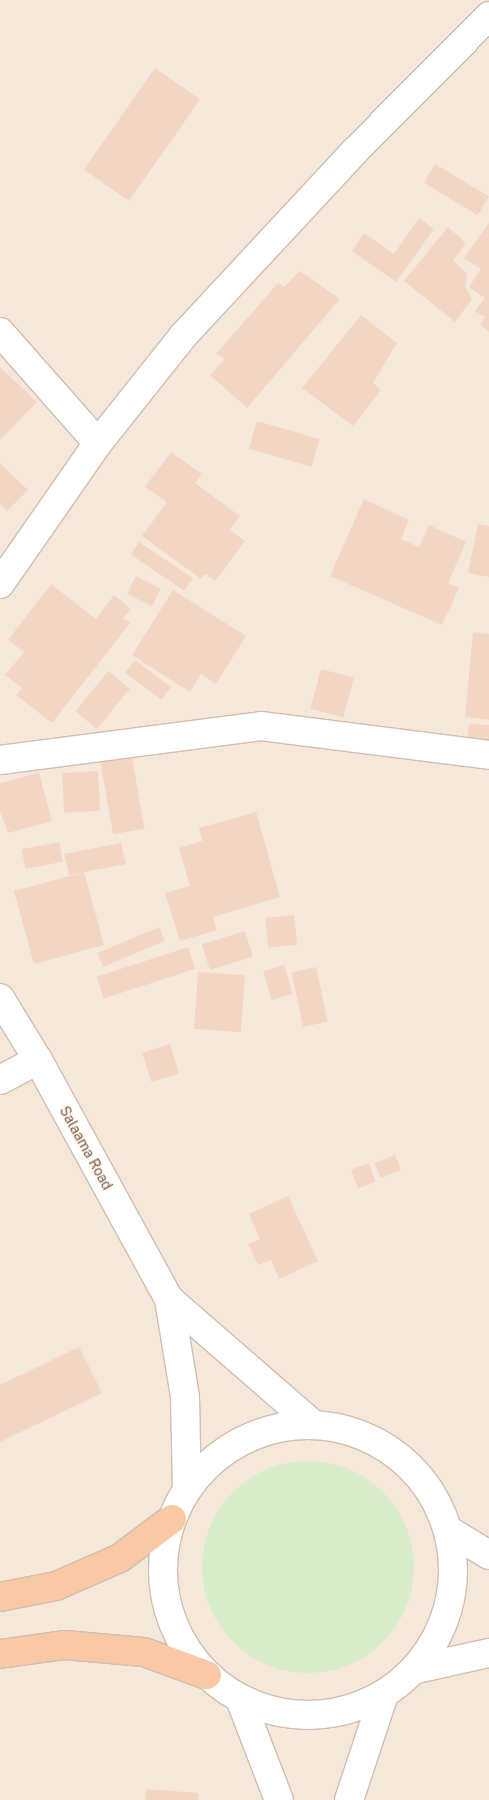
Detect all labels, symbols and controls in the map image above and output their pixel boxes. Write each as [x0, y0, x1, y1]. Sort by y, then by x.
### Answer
street label: Salaama Road [56, 1103, 116, 1193]

